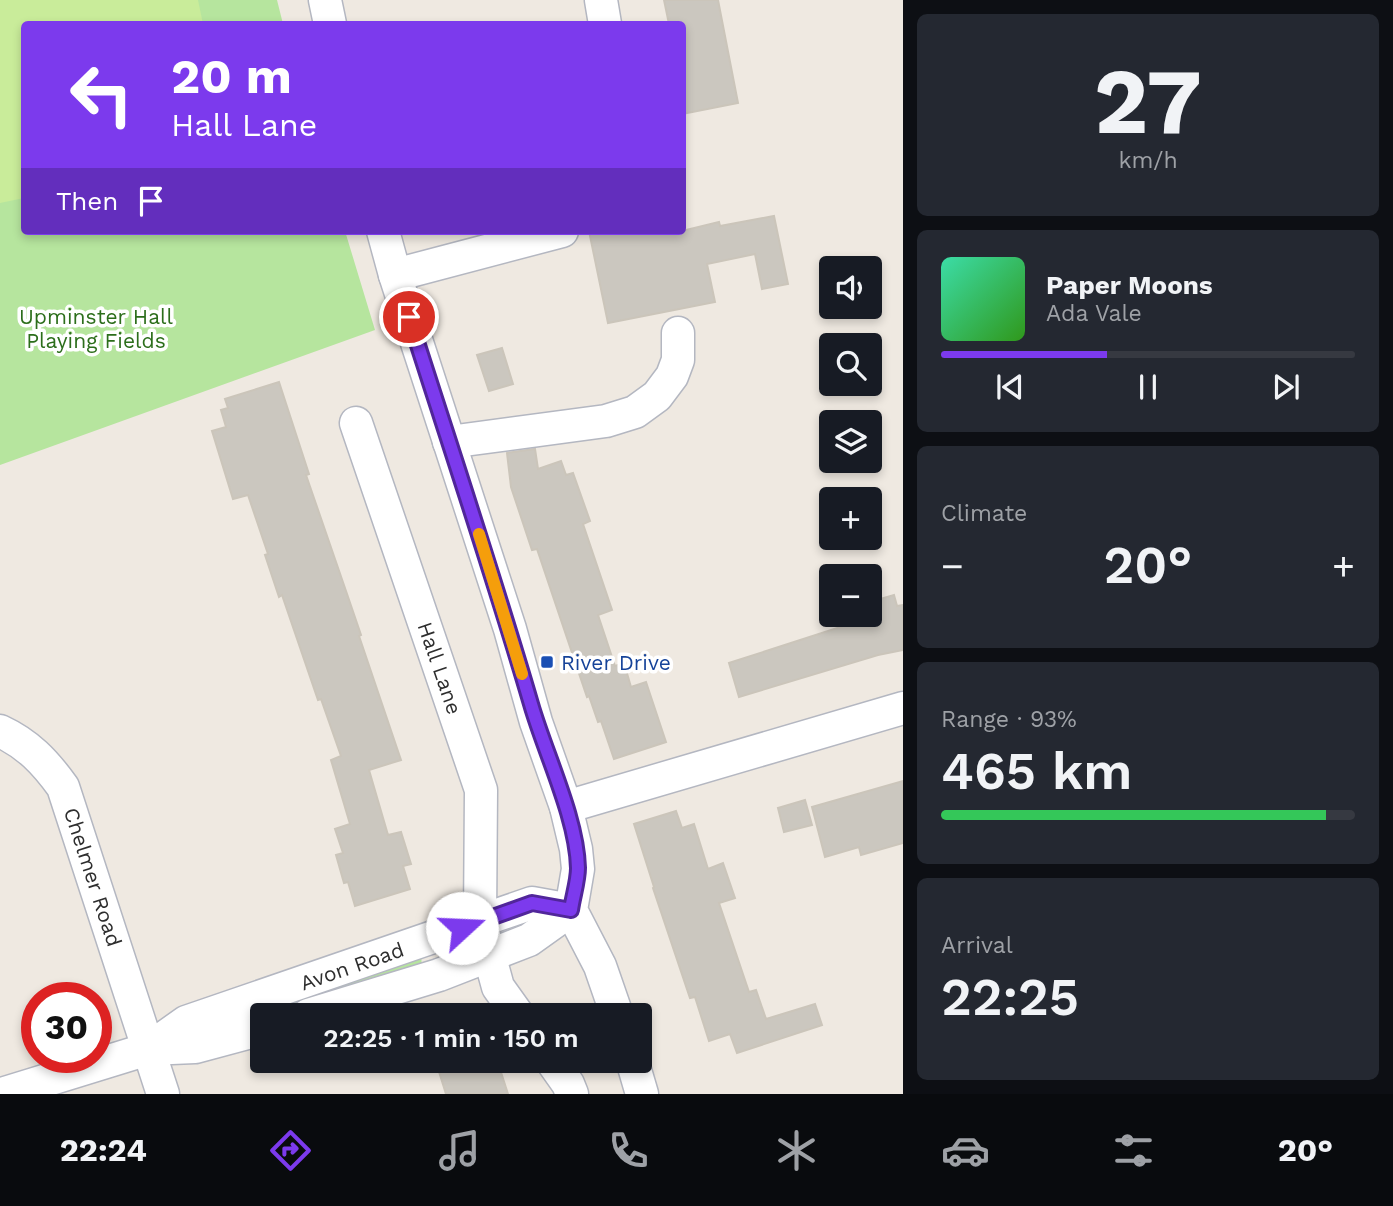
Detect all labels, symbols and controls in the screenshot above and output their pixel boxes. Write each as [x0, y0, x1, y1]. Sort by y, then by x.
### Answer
text: 20 m [171, 47, 292, 105]
text: 27 [1094, 48, 1202, 155]
icon: left [56, 49, 147, 140]
text: Hall Lane [171, 106, 317, 144]
text: km/h [1118, 147, 1178, 174]
icon: arrive [132, 182, 170, 220]
text: Then [56, 186, 118, 216]
map controls [819, 256, 882, 627]
button: sound [819, 256, 882, 319]
text: Paper Moons [1046, 270, 1213, 300]
pin [379, 287, 439, 347]
icon: arrive [390, 298, 428, 336]
text: Ada Vale [1046, 300, 1142, 327]
park label: Upminster Hall Playing Fields [19, 304, 173, 353]
button: search [819, 333, 882, 396]
icon: previous [991, 368, 1029, 406]
icon: pause [1129, 368, 1167, 406]
icon: next [1267, 368, 1305, 406]
button: layers [819, 410, 882, 473]
button: + [819, 487, 882, 550]
text: Climate [941, 500, 1027, 527]
text: 20° [1104, 535, 1192, 596]
text: − [941, 544, 964, 588]
text: + [1332, 544, 1355, 588]
button: − [819, 564, 882, 627]
street label: Hall Lane [413, 619, 467, 717]
place label: River Drive [561, 650, 671, 675]
marker: River Drive [539, 654, 555, 670]
text: Range · 93% [941, 706, 1077, 733]
text: 465 km [941, 741, 1132, 802]
street label: Chelmer Road [59, 804, 127, 950]
position arrow [425, 891, 499, 965]
text: Arrival [941, 932, 1013, 959]
street label: Avon Road [297, 937, 407, 995]
text: 22:25 [941, 967, 1079, 1028]
speed limit sign: 30 [21, 982, 112, 1073]
text: 22:25 · 1 min · 150 m [323, 1023, 579, 1053]
icon: directions [266, 1126, 315, 1175]
icon: music [435, 1126, 484, 1175]
icon: phone [604, 1126, 653, 1175]
icon: climate [772, 1126, 821, 1175]
icon: car [941, 1126, 990, 1175]
icon: filters [1109, 1126, 1158, 1175]
text: 22:24 [60, 1131, 147, 1169]
text: 20° [1278, 1131, 1333, 1169]

